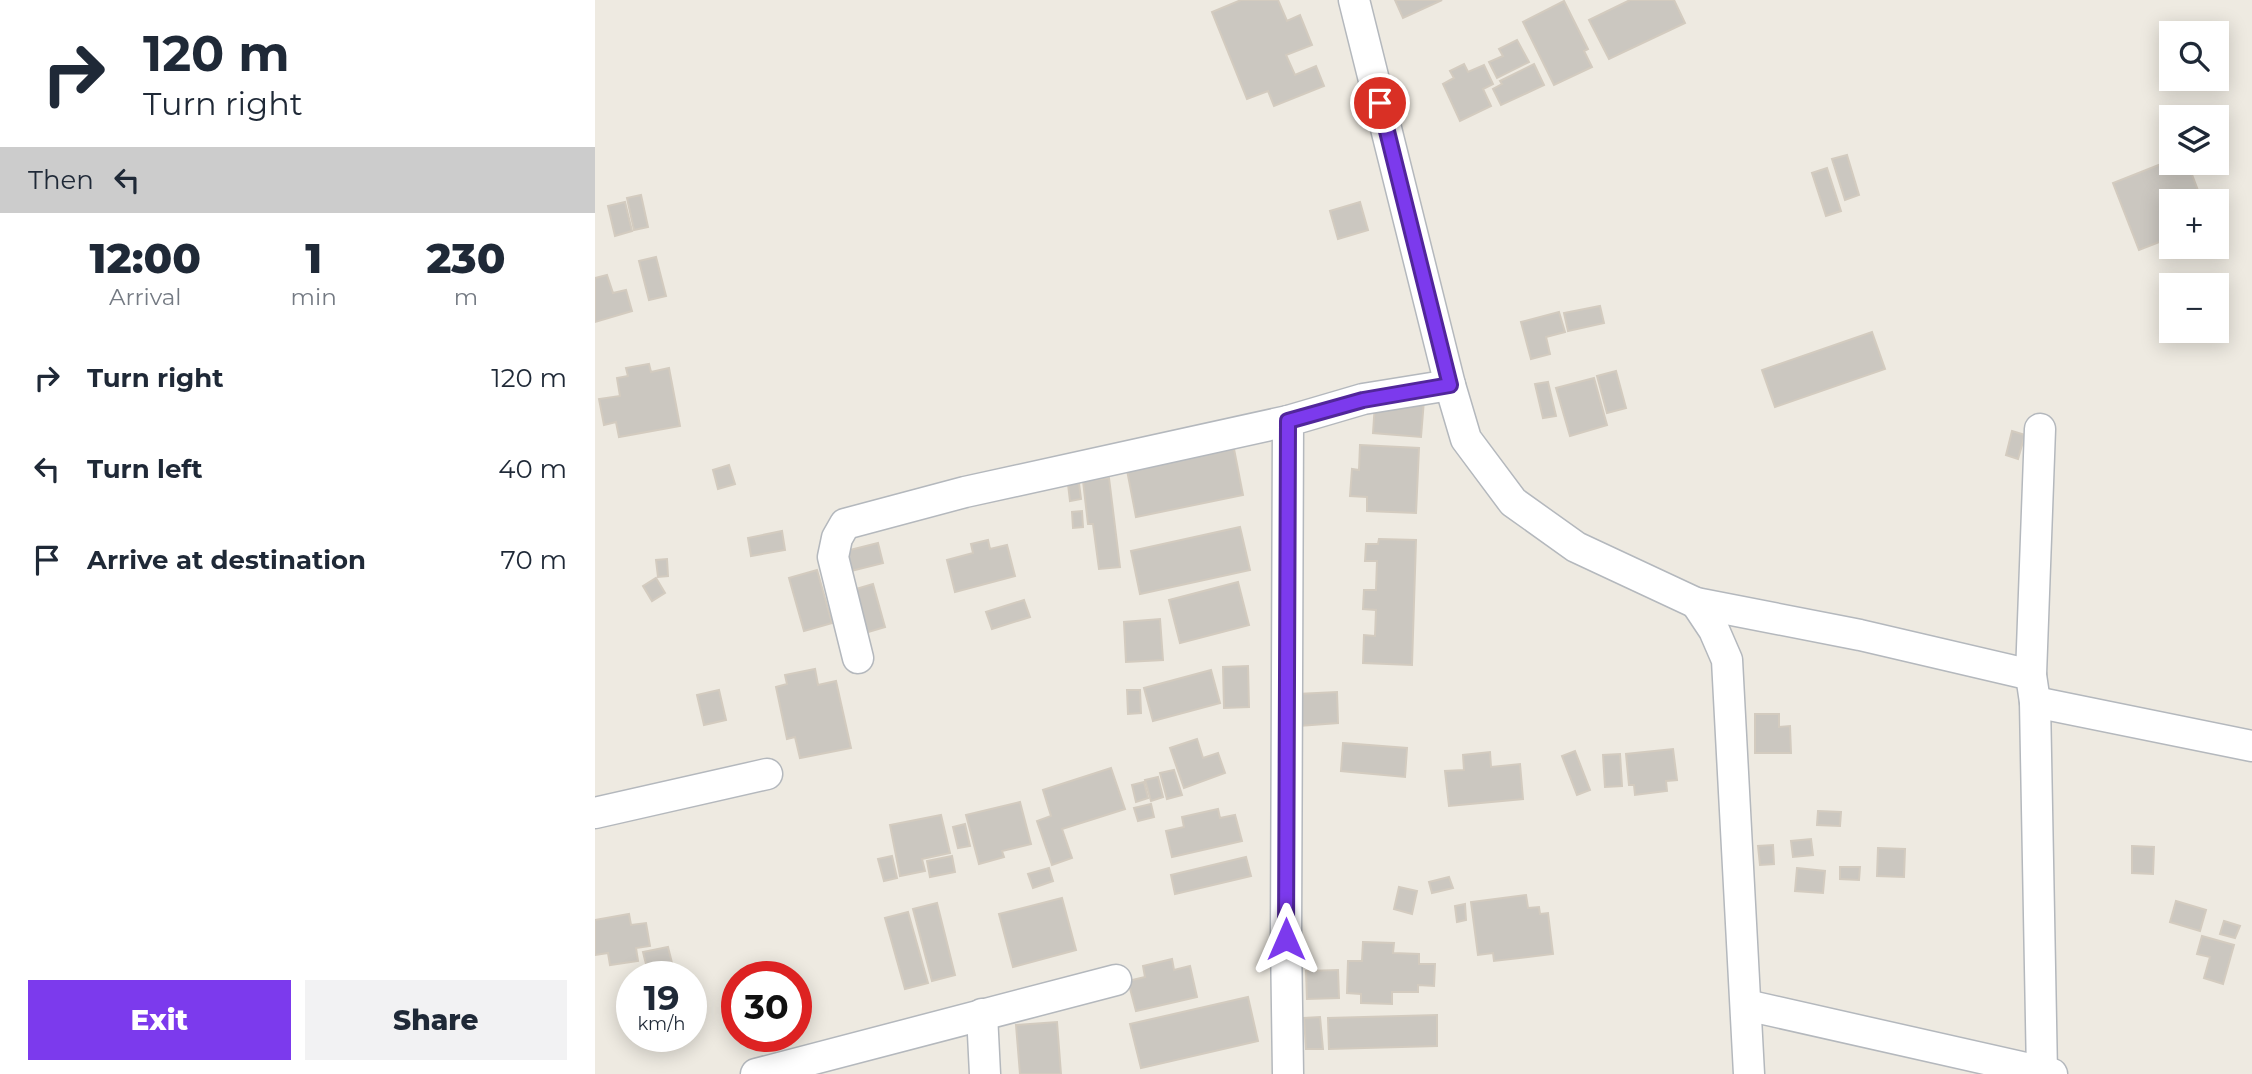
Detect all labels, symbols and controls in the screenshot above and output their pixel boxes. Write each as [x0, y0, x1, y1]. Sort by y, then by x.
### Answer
map controls [2159, 21, 2229, 343]
button: search [2159, 21, 2229, 91]
text: 120 m [143, 24, 290, 83]
icon: right [28, 28, 119, 119]
pin [1350, 73, 1410, 133]
text: Turn right [143, 84, 303, 123]
icon: arrive [1361, 84, 1399, 122]
button: layers [2159, 105, 2229, 175]
icon: left [108, 161, 146, 199]
text: Then [28, 164, 94, 196]
button: + [2159, 189, 2229, 259]
text: 12:00 [89, 232, 201, 284]
text: 1 [305, 232, 322, 284]
text: 230 [426, 232, 505, 284]
button: − [2159, 273, 2229, 343]
text: Arrival [109, 283, 182, 311]
text: min [291, 283, 337, 311]
text: m [454, 283, 478, 311]
icon: right [28, 359, 66, 397]
text: Turn right [87, 362, 223, 394]
text: 120 m [491, 362, 567, 394]
icon: left [28, 450, 66, 488]
text: Turn left [87, 453, 203, 485]
text: 40 m [498, 453, 567, 485]
icon: arrive [28, 541, 66, 579]
text: Arrive at destination [87, 544, 366, 576]
text: 70 m [501, 544, 567, 576]
position arrow [1249, 902, 1323, 976]
speed limit sign: 30 [721, 961, 812, 1052]
text: 19 [643, 976, 680, 1019]
button: Exit [28, 980, 291, 1060]
button: Share [305, 980, 567, 1060]
text: km/h [637, 1013, 686, 1035]

